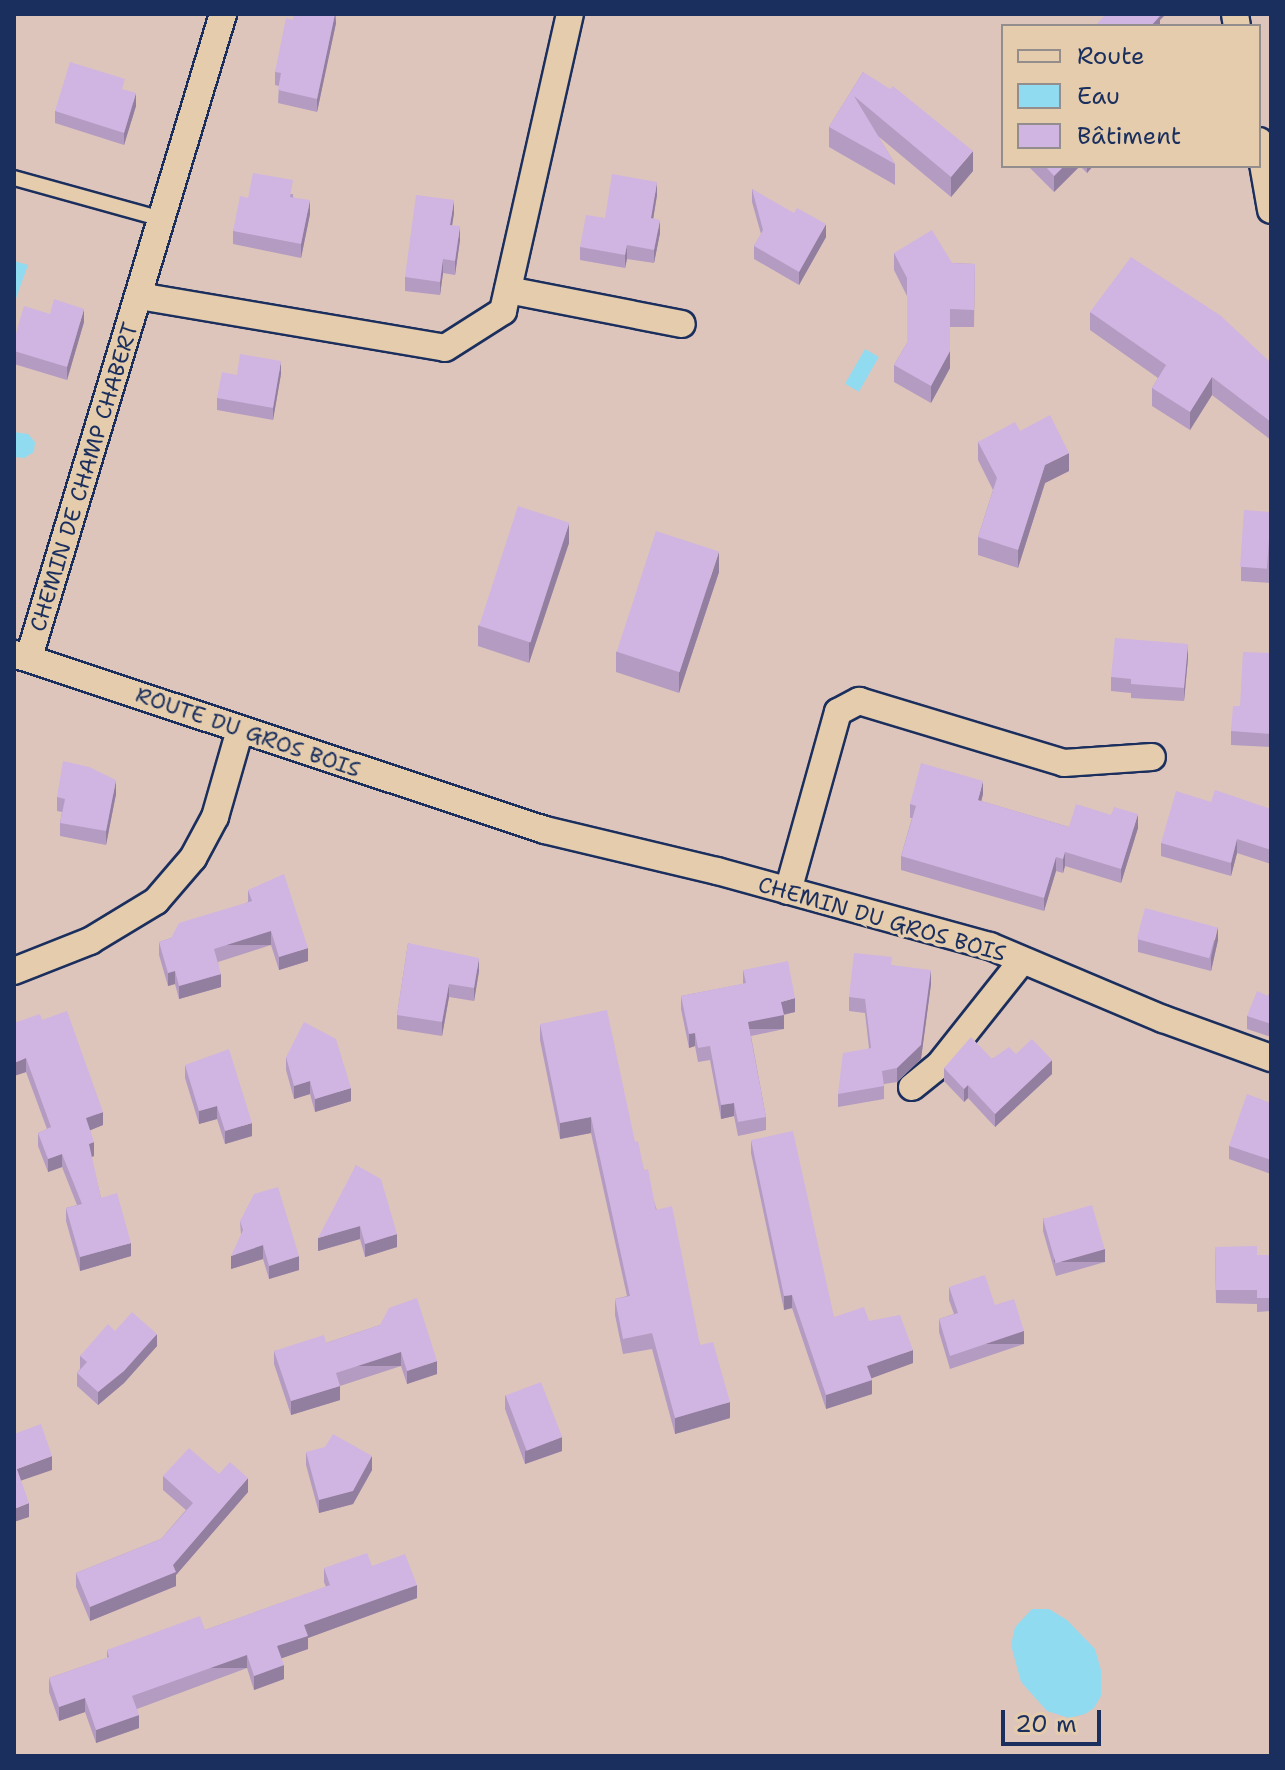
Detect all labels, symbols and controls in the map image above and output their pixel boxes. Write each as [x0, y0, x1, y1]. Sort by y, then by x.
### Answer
legend [1001, 24, 1261, 168]
text: Route [1077, 40, 1145, 72]
text: Eau [1077, 80, 1120, 112]
text: Bâtiment [1077, 120, 1181, 152]
street label: CHEMIN DE CHAMP CHABERT [24, 319, 144, 635]
street label: ROUTE DU GROS BOIS [132, 681, 364, 783]
street label: CHEMIN DU GROS BOIS [755, 871, 1009, 967]
scale bar [1005, 1694, 1105, 1744]
text: 20 m [1015, 1708, 1077, 1740]

